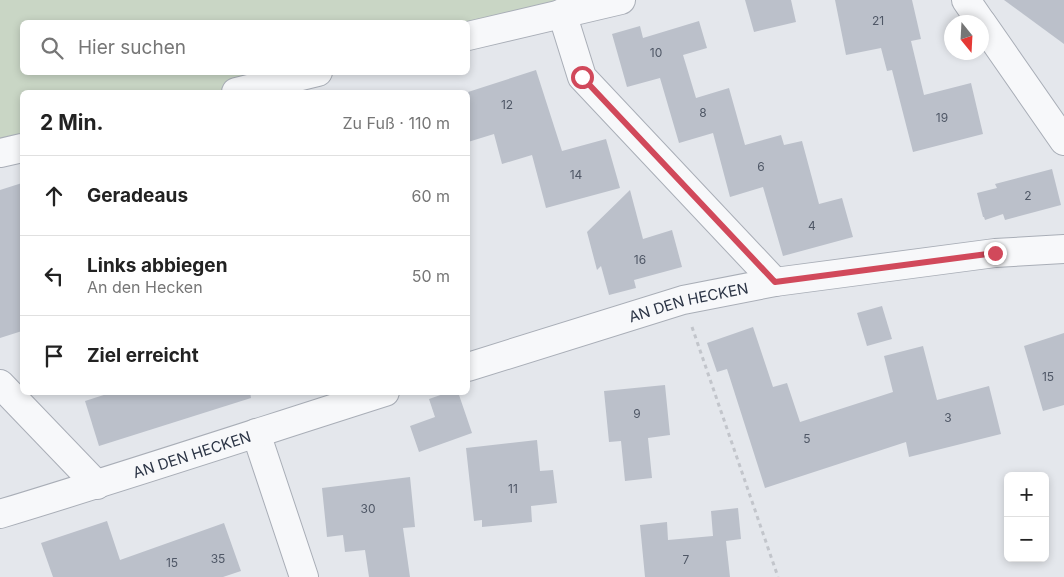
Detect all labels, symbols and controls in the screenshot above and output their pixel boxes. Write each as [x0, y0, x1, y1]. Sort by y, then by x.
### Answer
house number: 21 [872, 13, 884, 28]
north arrow [944, 15, 989, 60]
search box [20, 20, 470, 75]
icon: search [38, 34, 66, 62]
text: Hier suchen [78, 36, 186, 59]
house number: 10 [650, 45, 662, 60]
route start [571, 66, 594, 89]
house number: 12 [501, 97, 513, 112]
house number: 8 [699, 105, 707, 120]
text: 2 Min. [40, 110, 104, 135]
house number: 19 [936, 110, 948, 125]
text: Zu Fuß · 110 m [343, 113, 450, 133]
house number: 6 [757, 159, 765, 174]
house number: 14 [570, 167, 583, 182]
icon: ahead [40, 182, 68, 210]
text: Geradeaus [87, 184, 188, 207]
text: 60 m [411, 186, 450, 206]
house number: 2 [1024, 188, 1032, 203]
house number: 4 [808, 218, 816, 233]
route end [984, 242, 1007, 265]
house number: 16 [634, 252, 646, 267]
text: Links abbiegen [87, 254, 228, 277]
icon: left [40, 262, 68, 290]
text: 50 m [412, 266, 450, 286]
text: An den Hecken [87, 277, 203, 297]
street label: AN DEN HECKEN [626, 278, 750, 326]
icon: arrive [40, 342, 68, 370]
text: Ziel erreicht [87, 344, 199, 367]
house number: 15 [1042, 369, 1054, 384]
house number: 9 [633, 406, 641, 421]
house number: 3 [944, 410, 952, 425]
street label: AN DEN HECKEN [130, 426, 253, 482]
house number: 5 [803, 431, 811, 446]
map controls [1004, 472, 1049, 562]
button: + [1004, 472, 1049, 517]
house number: 11 [508, 481, 518, 496]
house number: 30 [361, 501, 375, 516]
button: − [1004, 517, 1049, 562]
house number: 35 [211, 551, 225, 566]
house number: 7 [683, 552, 690, 567]
house number: 15 [166, 555, 178, 570]

